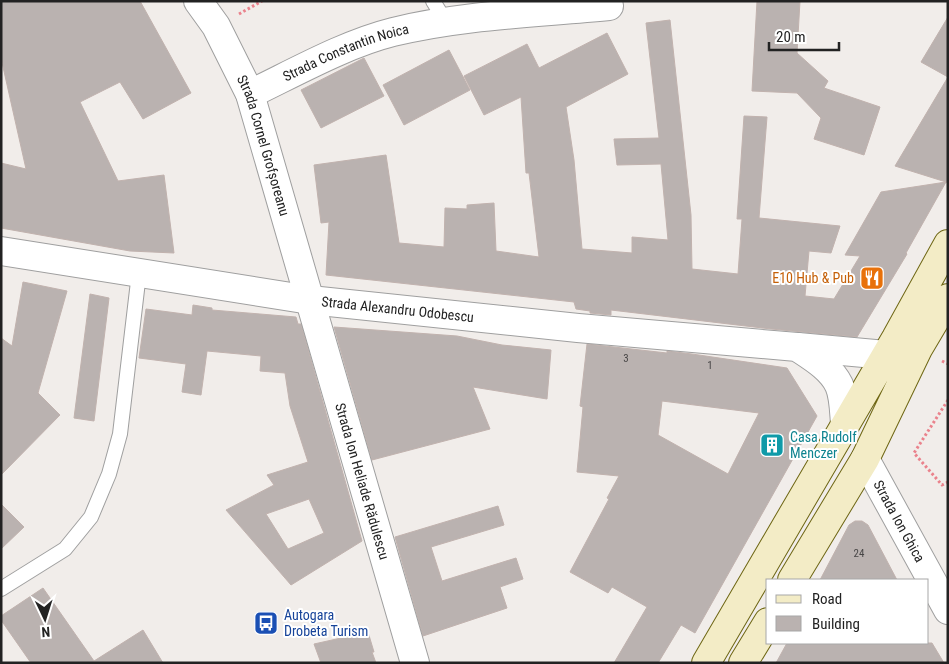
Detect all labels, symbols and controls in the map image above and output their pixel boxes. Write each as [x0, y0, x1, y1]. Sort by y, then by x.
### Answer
scale bar [769, 20, 839, 52]
street label: Strada Constantin Noica [280, 21, 410, 84]
text: 20 m [776, 28, 806, 46]
street label: Strada Cornel Grofșoreanu [234, 73, 293, 218]
restaurant icon: E10 Hub & Pub [859, 265, 885, 291]
place label: E10 Hub & Pub [772, 270, 854, 286]
street label: Strada Alexandru Odobescu [321, 293, 475, 325]
house number: 3 [623, 352, 629, 365]
house number: 1 [707, 359, 713, 372]
street label: Strada Ion Heliade Rădulescu [332, 401, 393, 561]
place label: Casa Rudolf Menczer [790, 429, 857, 461]
building icon: Casa Rudolf Menczer [759, 432, 785, 458]
street label: Strada Ion Ghica [870, 477, 928, 565]
house number: 24 [854, 547, 865, 560]
legend [766, 579, 929, 644]
text: Road [812, 590, 842, 608]
north arrow [20, 594, 70, 644]
place label: Autogara Drobeta Turism [284, 607, 368, 639]
bus stop icon: Autogara Drobeta Turism [253, 610, 279, 636]
text: Building [812, 615, 860, 633]
text: N [41, 624, 51, 640]

